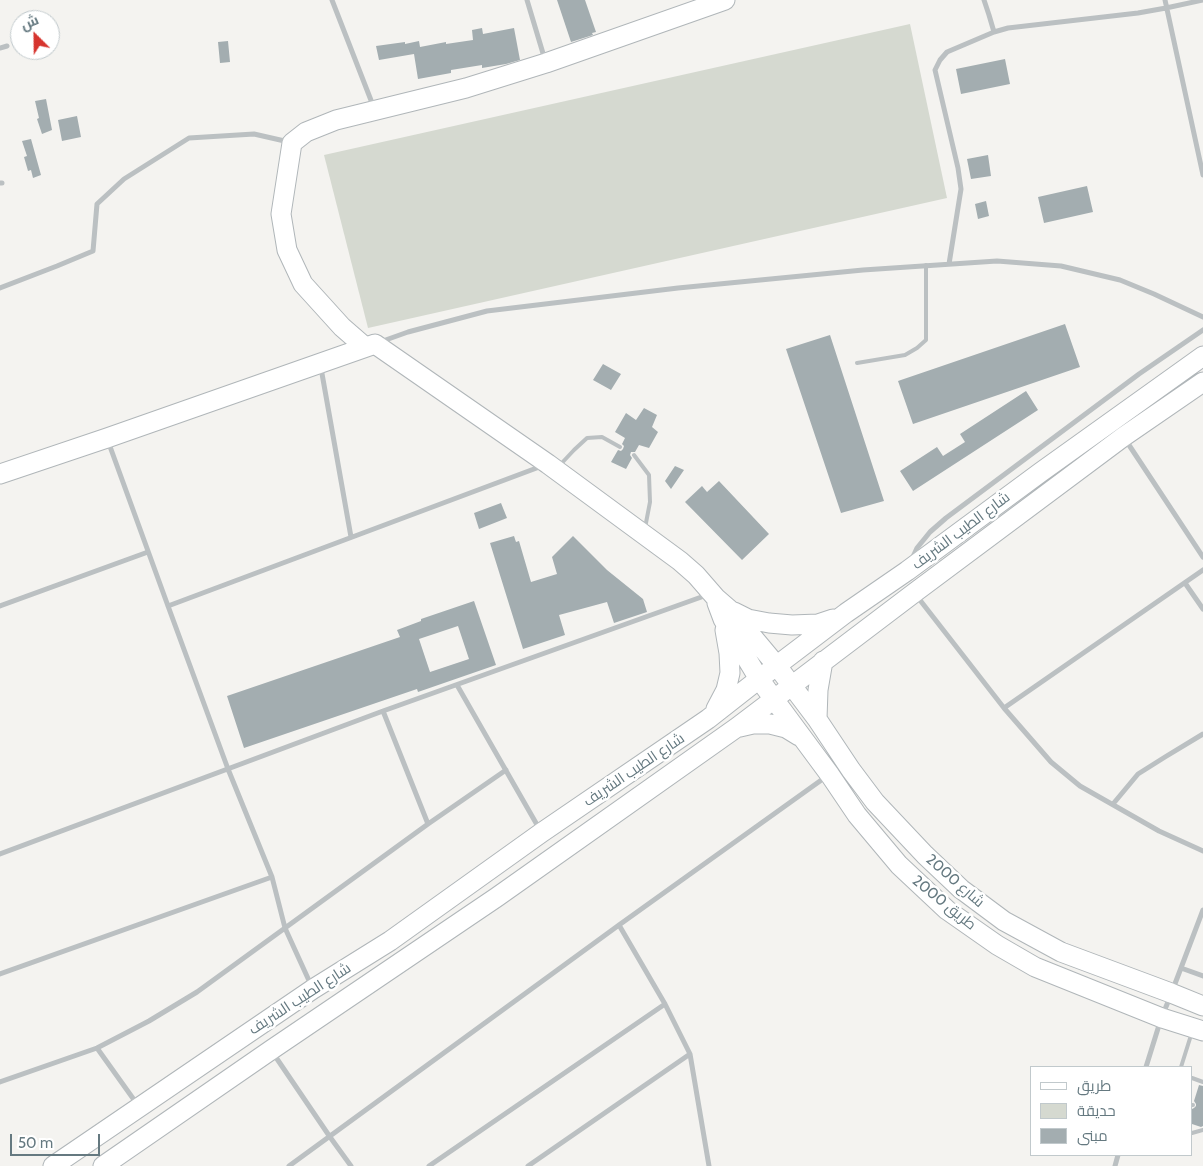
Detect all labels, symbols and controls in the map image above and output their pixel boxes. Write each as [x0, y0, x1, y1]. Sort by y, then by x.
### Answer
north arrow [10, 10, 60, 60]
text: ش [18, 10, 41, 34]
street label: شارع الطيب الشريف [908, 488, 1014, 574]
street label: شارع الطيب الشريف [580, 729, 688, 811]
street label: شارع 2000 [922, 851, 988, 911]
street label: طريق 2000 [908, 872, 980, 934]
street label: شارع الطيب الشريف [246, 959, 354, 1039]
legend [1030, 1066, 1193, 1156]
text: طريق [1077, 1077, 1111, 1095]
text: حديقة [1077, 1102, 1116, 1120]
scale bar [12, 1124, 102, 1156]
text: مبنى [1077, 1127, 1108, 1145]
text: 50 m [18, 1134, 53, 1152]

